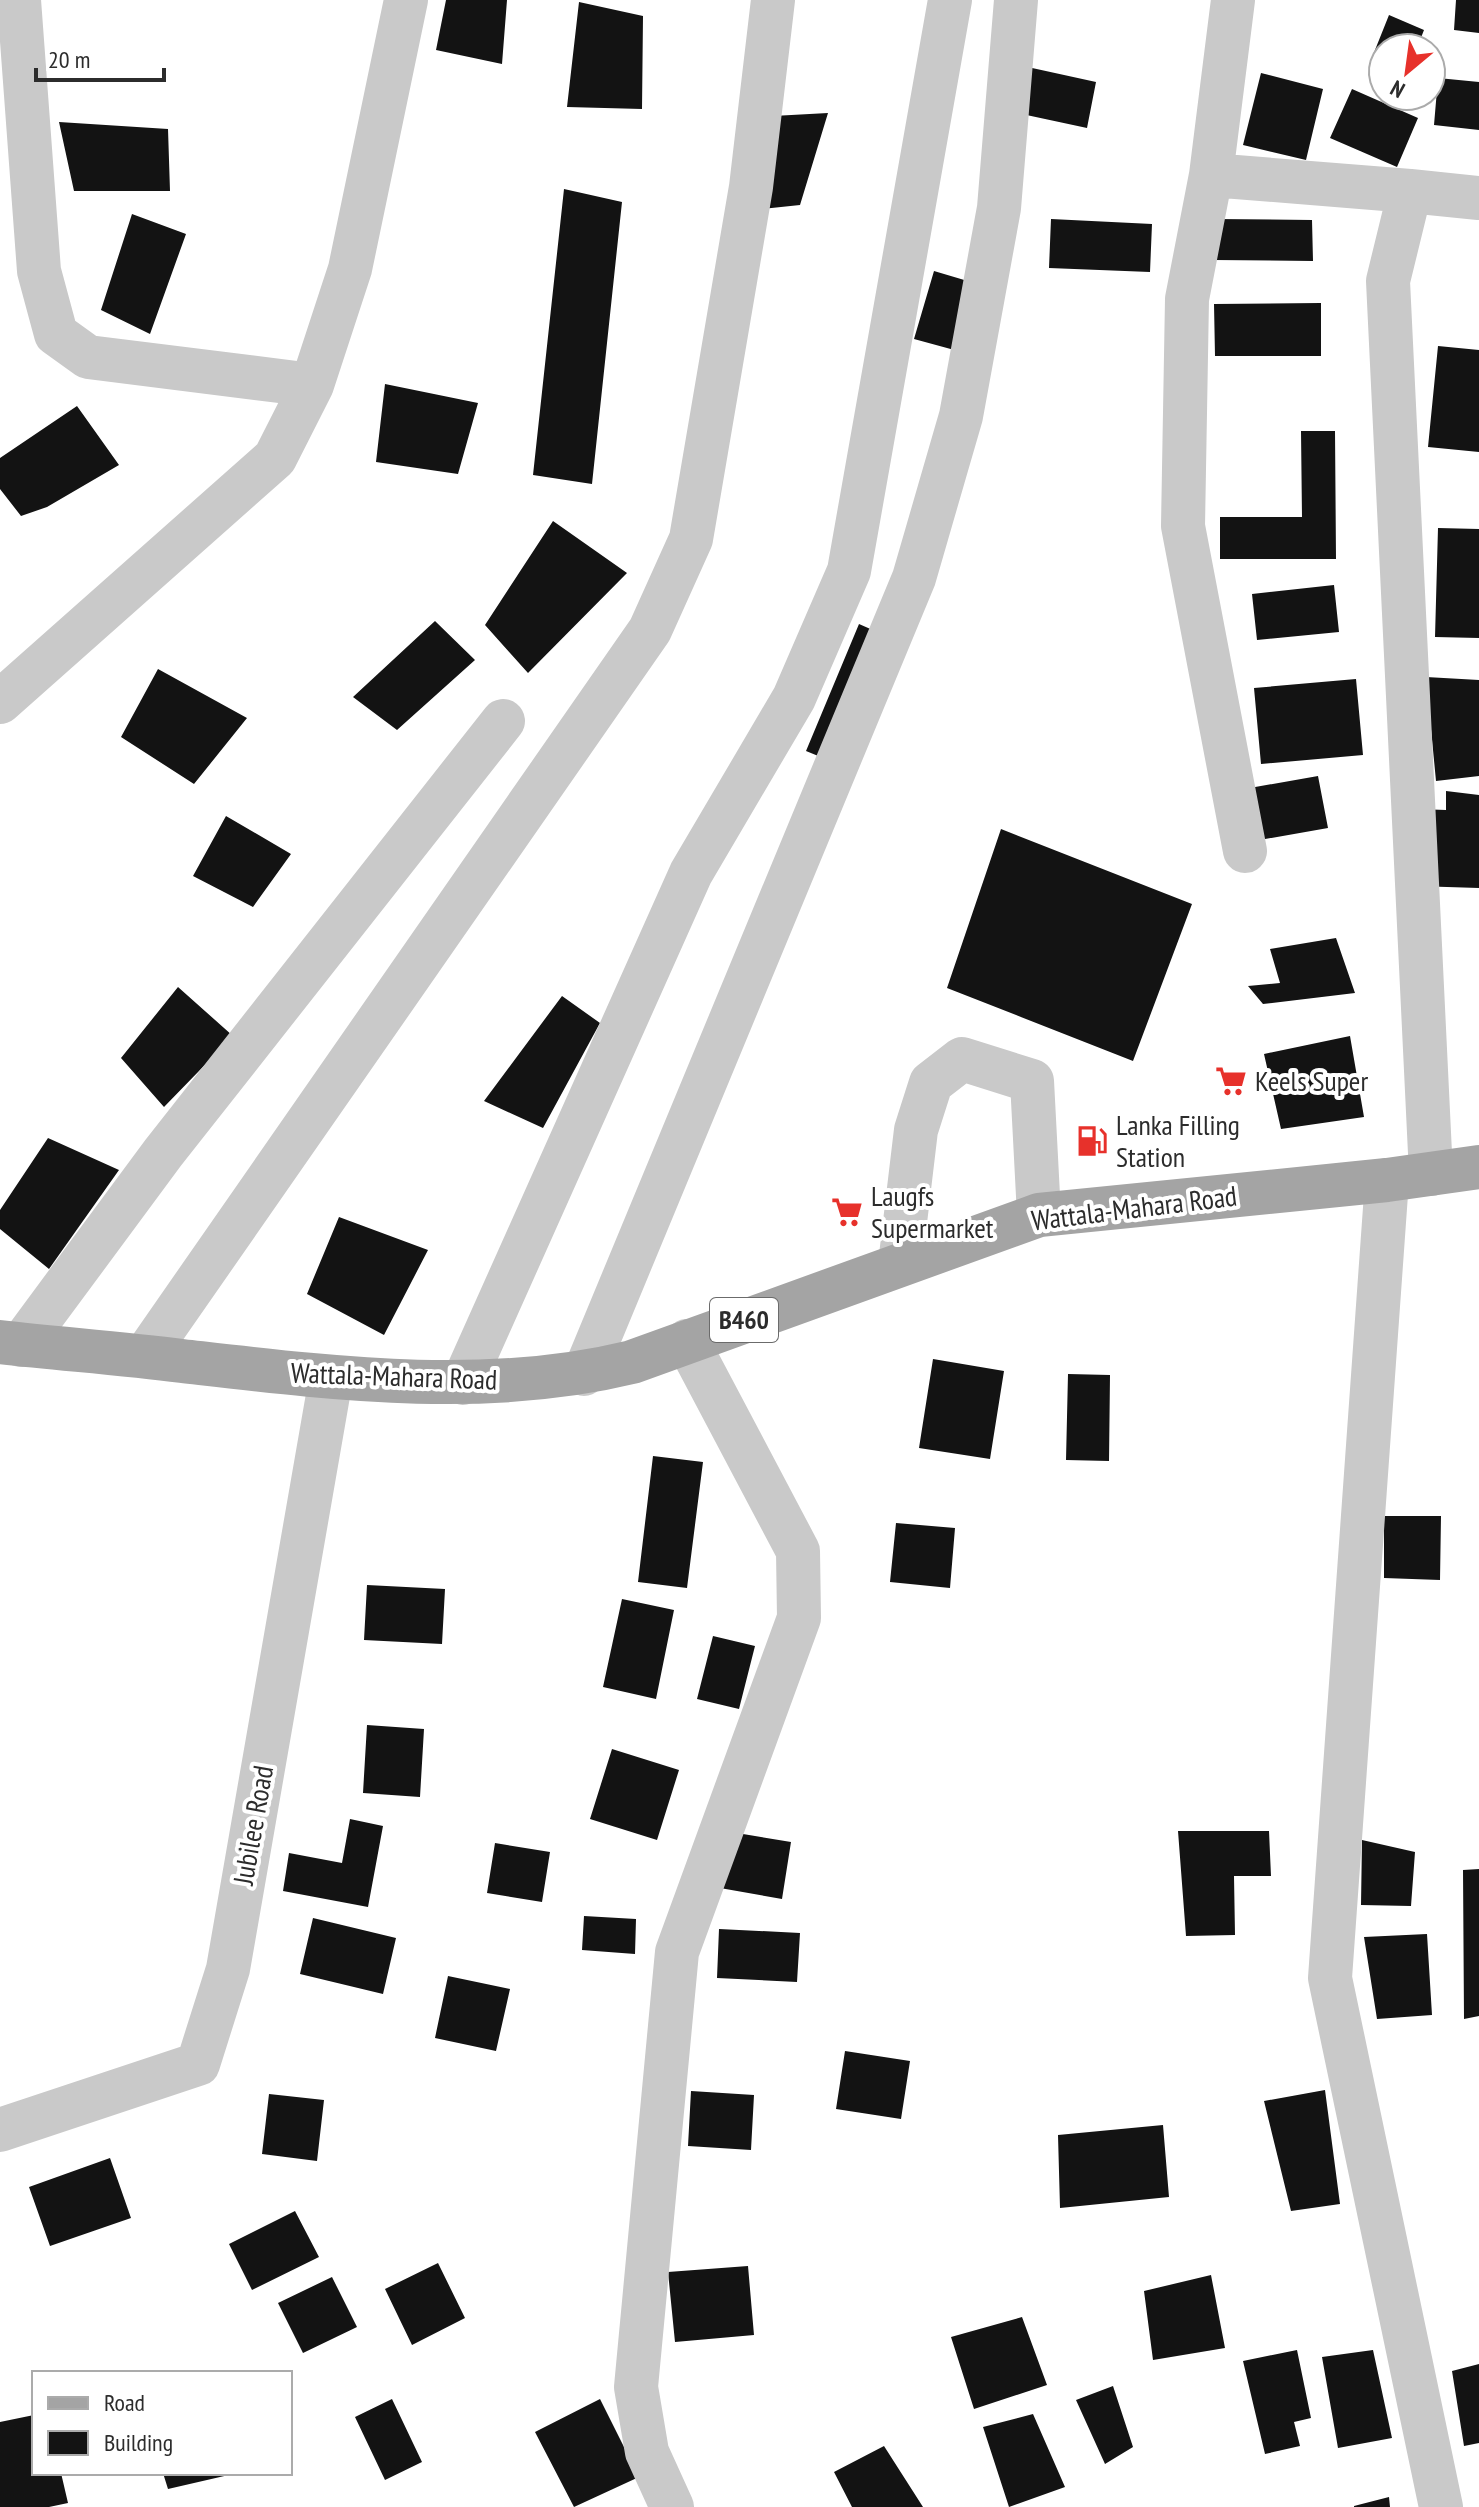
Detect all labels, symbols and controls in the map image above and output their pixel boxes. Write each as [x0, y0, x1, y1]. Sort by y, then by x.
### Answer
scale bar [36, 32, 164, 82]
north arrow [1367, 32, 1447, 112]
text: 20 m [48, 44, 90, 75]
text: N [1385, 74, 1409, 105]
place label: Keels Super [1255, 1062, 1368, 1099]
supermarket icon: Keels Super [1214, 1064, 1248, 1098]
place label: Lanka Filling Station [1116, 1106, 1240, 1175]
fuel station icon: Lanka Filling Station [1075, 1124, 1109, 1158]
place label: Laugfs Supermarket [871, 1177, 994, 1246]
street label: Wattala-Mahara Road [1029, 1177, 1239, 1238]
supermarket icon: Laugfs Supermarket [830, 1195, 864, 1229]
road number: B460 [710, 1298, 778, 1342]
street label: Wattala-Mahara Road [290, 1353, 498, 1398]
street label: Jubilee Road [224, 1762, 281, 1888]
legend [32, 2371, 292, 2475]
text: Road [104, 2387, 145, 2418]
text: Building [104, 2427, 173, 2458]

